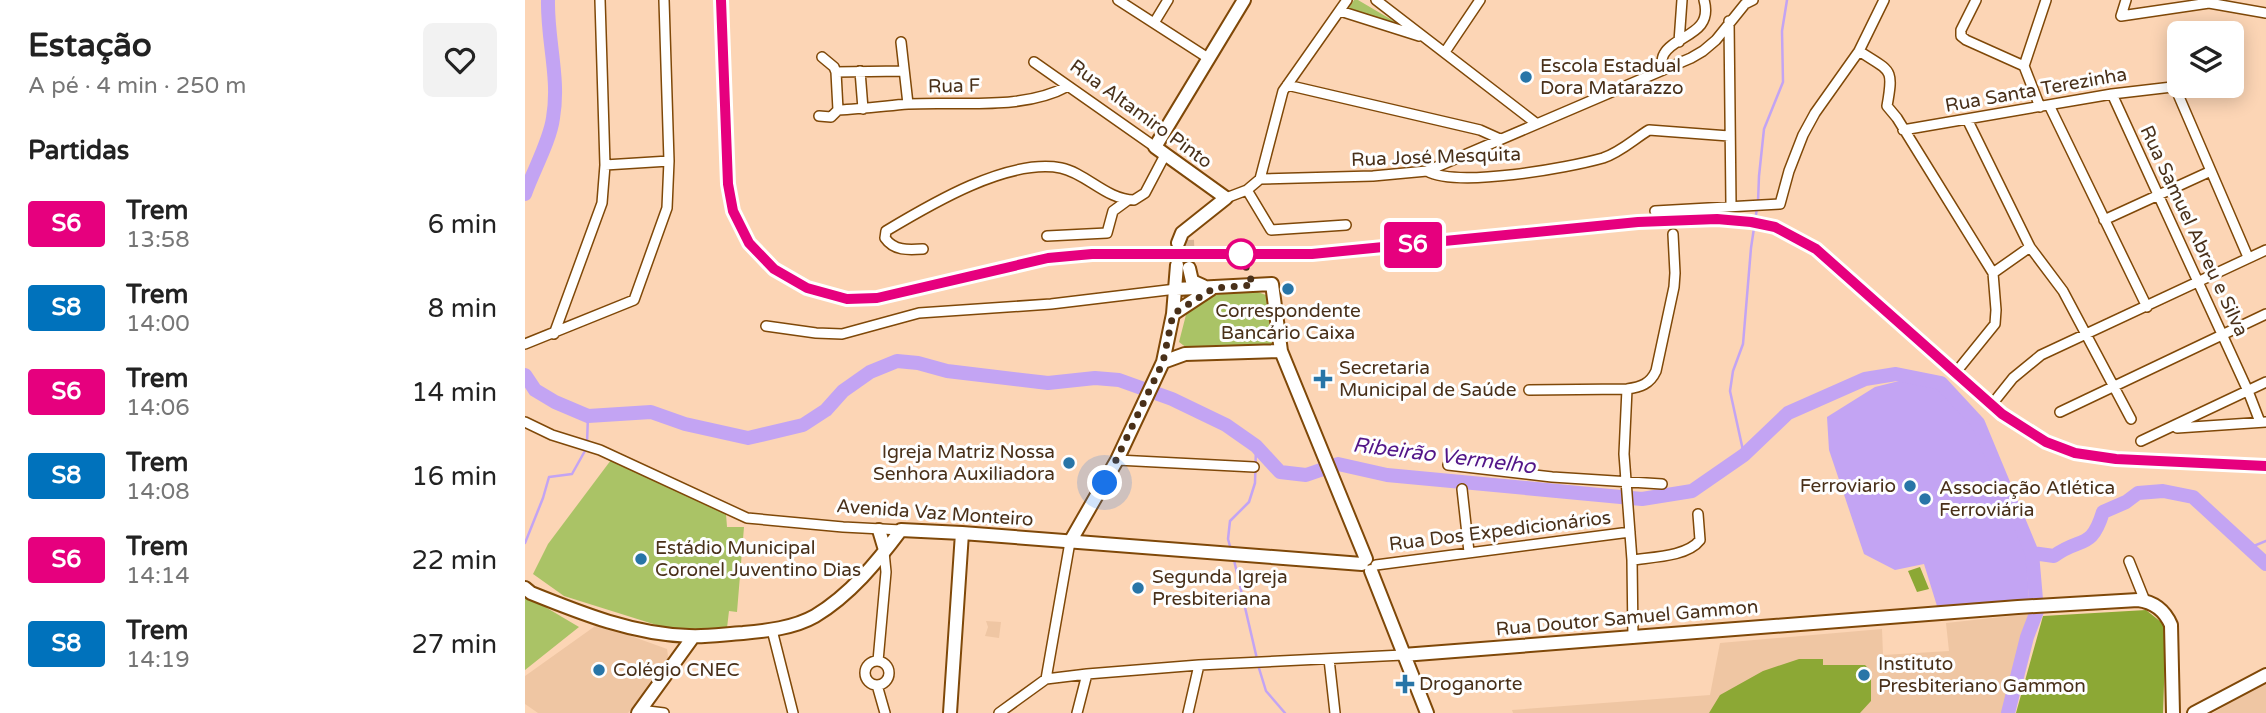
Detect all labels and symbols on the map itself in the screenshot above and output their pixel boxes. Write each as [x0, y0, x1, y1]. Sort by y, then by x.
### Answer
street label: Rua Altamiro Pinto [1066, 55, 1216, 173]
place label: Escola Estadual Dora Matarazzo [1540, 55, 1684, 99]
street label: Rua Santa Terezinha [1943, 63, 2129, 117]
marker: Escola Estadual Dora Matarazzo [1518, 69, 1534, 85]
street label: Rua F [928, 75, 980, 97]
street label: Rua Samuel Abreu e Silva [2135, 122, 2253, 340]
street label: Rua José Mesquita [1351, 143, 1521, 171]
line badge: S6 [1381, 222, 1445, 268]
unlabelled marker [1226, 239, 1256, 269]
marker: Correspondente Bancário Caixa [1280, 281, 1296, 297]
place label: Correspondente Bancário Caixa [1215, 300, 1361, 344]
place label: Secretaria Municipal de Saúde [1339, 357, 1516, 401]
marker: Secretaria Municipal de Saúde [1313, 369, 1333, 389]
water label: Ribeirão Vermelho [1351, 432, 1538, 480]
place label: Igreja Matriz Nossa Senhora Auxiliadora [873, 441, 1055, 485]
marker: Igreja Matriz Nossa Senhora Auxiliadora [1061, 455, 1077, 471]
your location [1087, 465, 1122, 500]
place label: Ferroviario [1800, 475, 1896, 497]
place label: Associação Atlética Ferroviária [1939, 477, 2115, 521]
marker: Ferroviario [1902, 478, 1918, 494]
marker: Associação Atlética Ferroviária [1917, 491, 1933, 507]
street label: Avenida Vaz Monteiro [836, 495, 1034, 531]
street label: Rua Dos Expedicionários [1388, 506, 1612, 556]
place label: Estádio Municipal Coronel Juventino Dias [655, 537, 861, 581]
marker: Estádio Municipal Coronel Juventino Dias [633, 551, 649, 567]
place label: Segunda Igreja Presbiteriana [1152, 566, 1288, 610]
marker: Segunda Igreja Presbiteriana [1130, 580, 1146, 596]
street label: Rua Doutor Samuel Gammon [1495, 596, 1759, 640]
place label: Instituto Presbiteriano Gammon [1878, 653, 2086, 697]
place label: Colégio CNEC [613, 659, 740, 681]
marker: Colégio CNEC [591, 662, 607, 678]
marker: Instituto Presbiteriano Gammon [1856, 667, 1872, 683]
place label: Droganorte [1419, 673, 1523, 695]
marker: Droganorte [1397, 676, 1413, 692]

